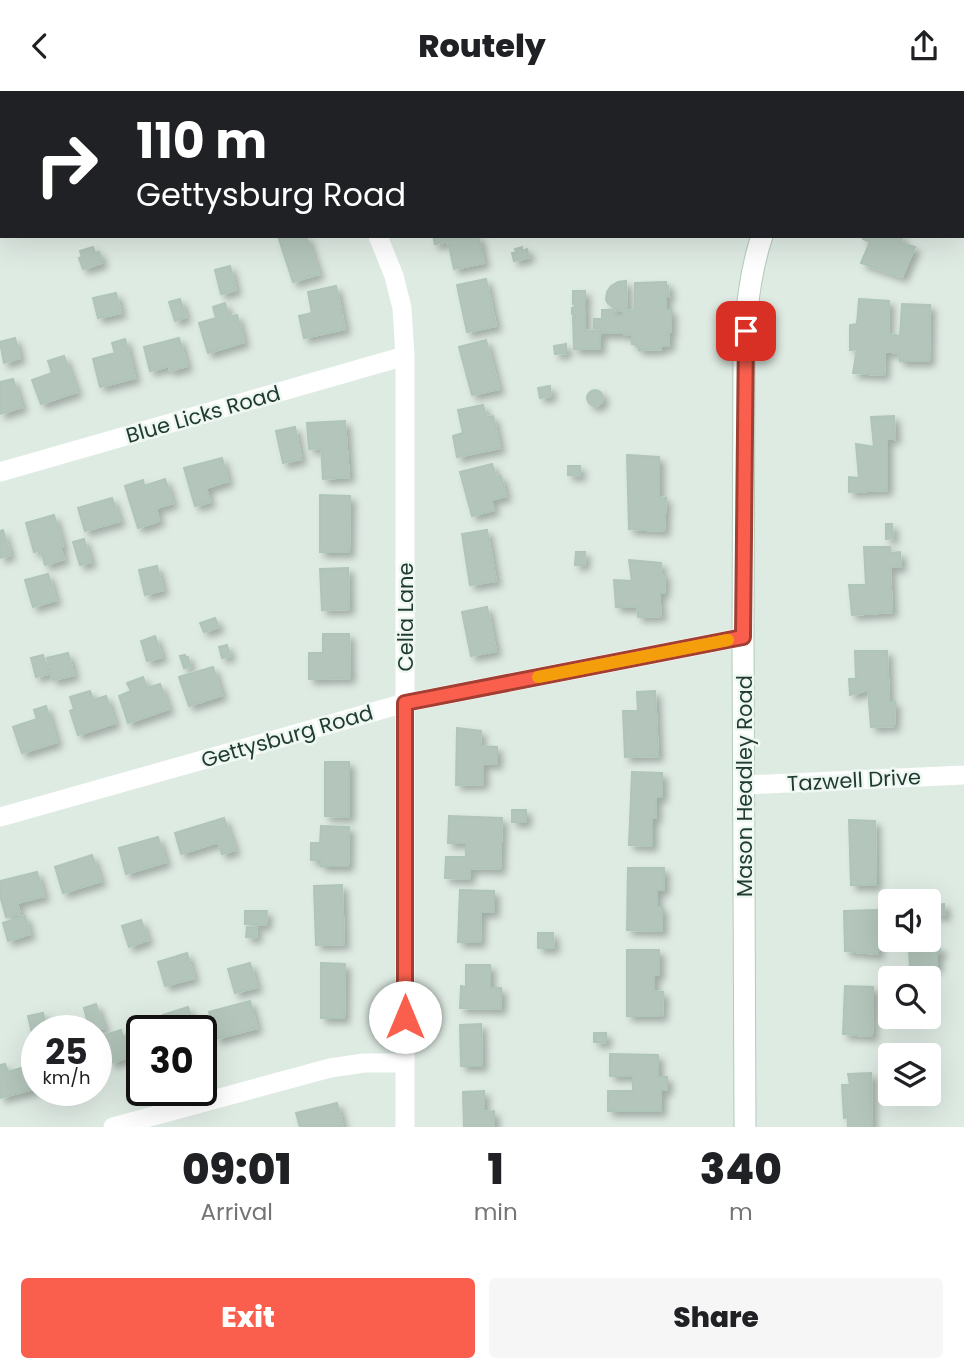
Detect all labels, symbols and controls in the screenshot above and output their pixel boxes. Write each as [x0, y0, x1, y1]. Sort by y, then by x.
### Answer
text: Routely [418, 23, 546, 68]
icon: back [21, 27, 59, 65]
icon: share [905, 27, 943, 65]
text: 110 m [136, 107, 267, 175]
icon: right [21, 119, 112, 210]
text: Gettysburg Road [136, 172, 406, 217]
pin [716, 301, 776, 361]
icon: arrive [727, 312, 765, 350]
street label: Blue Licks Road [123, 378, 283, 450]
street label: Celia Lane [391, 562, 420, 672]
street label: Mason Headley Road [730, 675, 759, 897]
street label: Gettysburg Road [198, 698, 376, 774]
street label: Tazwell Drive [786, 762, 922, 798]
map controls [878, 889, 941, 1106]
button: sound [878, 889, 941, 952]
button: search [878, 966, 941, 1029]
position arrow [368, 980, 442, 1054]
speed limit sign: 30 [126, 1015, 217, 1106]
text: 25 [45, 1027, 88, 1076]
button: layers [878, 1043, 941, 1106]
text: km/h [43, 1065, 90, 1090]
text: 09:01 [182, 1140, 292, 1199]
text: 1 [488, 1140, 504, 1199]
text: 340 [700, 1140, 782, 1199]
text: Arrival [201, 1196, 273, 1228]
text: min [474, 1196, 518, 1228]
text: m [729, 1196, 753, 1228]
button: Exit [21, 1278, 475, 1358]
button: Share [489, 1278, 943, 1358]

